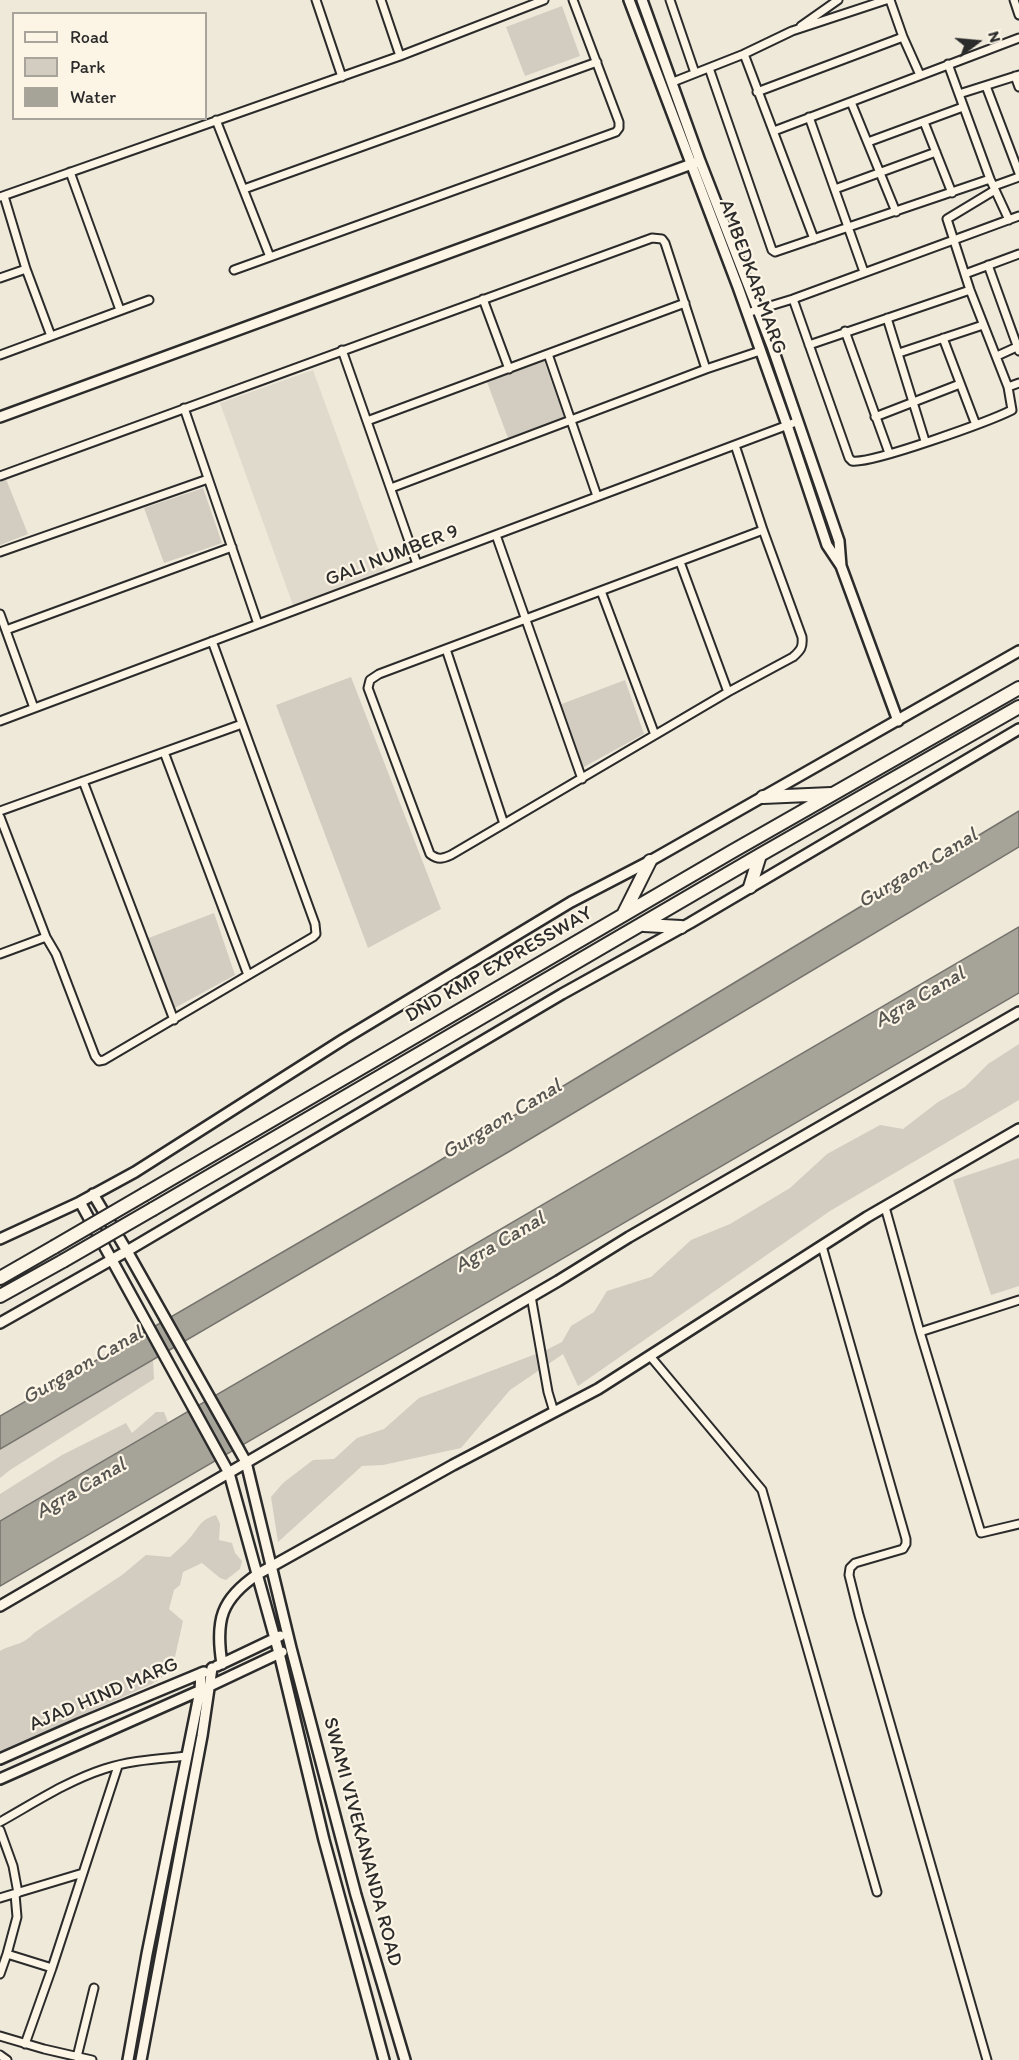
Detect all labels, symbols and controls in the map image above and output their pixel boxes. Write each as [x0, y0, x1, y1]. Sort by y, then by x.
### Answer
legend [12, 12, 207, 120]
north arrow [947, 12, 1007, 72]
text: Road [70, 26, 109, 48]
text: N [984, 29, 1005, 45]
text: Park [70, 56, 105, 78]
text: Water [70, 86, 116, 108]
street label: AMBEDKAR MARG [713, 196, 791, 358]
street label: GALI NUMBER 9 [322, 520, 462, 592]
water label: Gurgaon Canal [854, 823, 982, 915]
street label: DND KMP EXPRESSWAY [401, 902, 597, 1028]
water label: Agra Canal [870, 962, 970, 1034]
water label: Gurgaon Canal [438, 1074, 566, 1166]
water label: Agra Canal [450, 1207, 550, 1279]
water label: Gurgaon Canal [18, 1321, 148, 1411]
water label: Agra Canal [31, 1453, 131, 1525]
street label: AJAD HIND MARG [26, 1653, 182, 1737]
street label: SWAMI VIVEKANANDA ROAD [317, 1715, 407, 1969]

